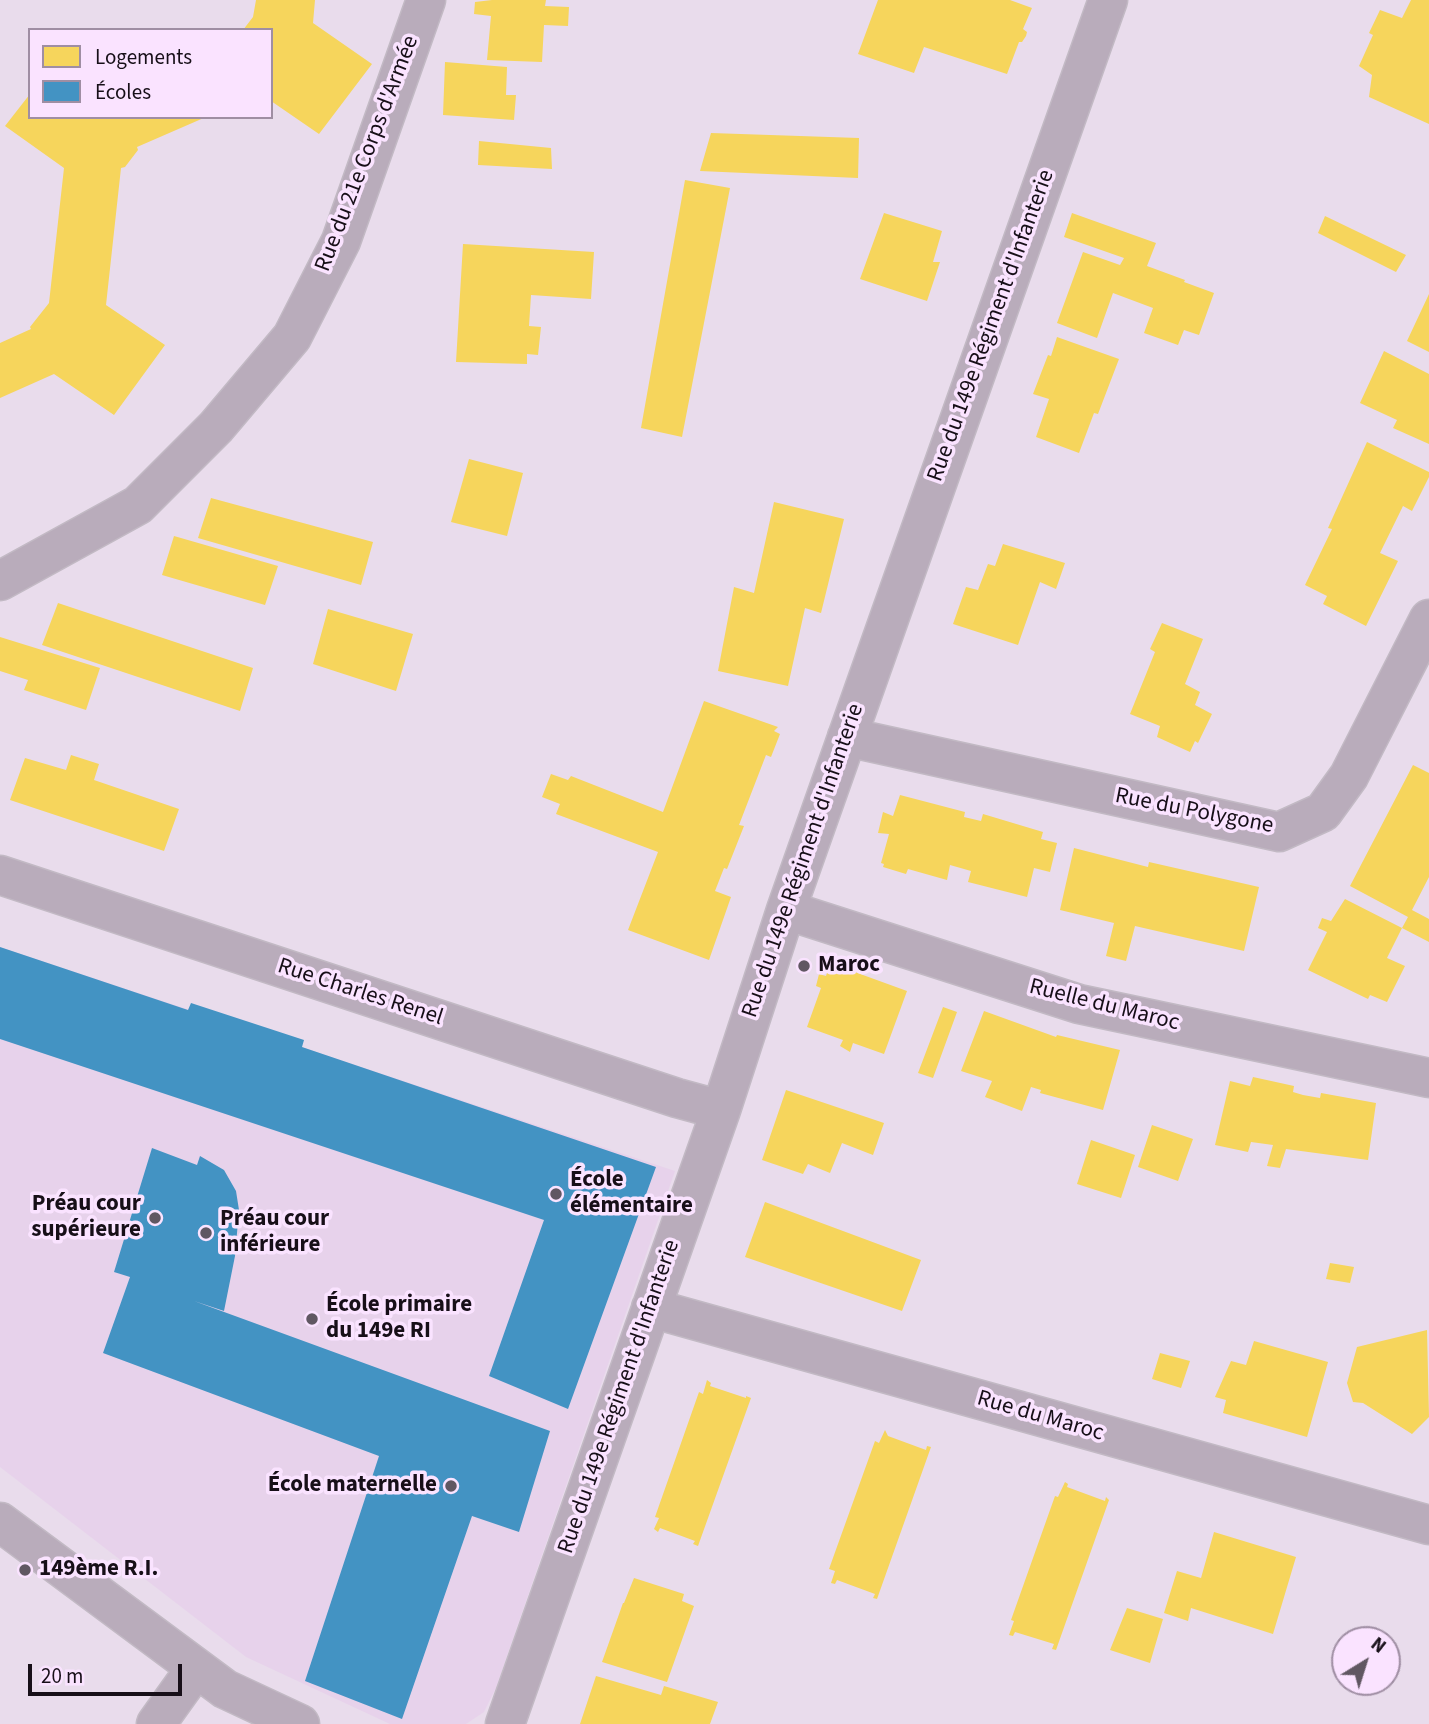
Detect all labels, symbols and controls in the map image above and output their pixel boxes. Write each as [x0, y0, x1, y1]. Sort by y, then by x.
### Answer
legend [28, 28, 273, 119]
street label: Rue du 21e Corps d'Armée [310, 32, 426, 276]
text: Logements [95, 42, 192, 72]
text: Écoles [95, 77, 151, 107]
street label: Rue du 149e Régiment d'Infanterie [923, 166, 1061, 486]
street label: Rue du 149e Régiment d'Infanterie [737, 701, 871, 1021]
street label: Rue du Polygone [1112, 783, 1276, 841]
place label: Maroc [818, 952, 880, 980]
street label: Rue Charles Renel [274, 953, 446, 1033]
marker: Maroc [796, 958, 812, 974]
street label: Ruelle du Maroc [1026, 974, 1182, 1038]
place label: École élémentaire [570, 1167, 693, 1221]
marker: École élémentaire [548, 1186, 564, 1202]
place label: Préau cour supérieure [31, 1191, 141, 1245]
place label: Préau cour inférieure [220, 1206, 329, 1260]
marker: Préau cour supérieure [147, 1210, 163, 1226]
marker: Préau cour inférieure [198, 1225, 214, 1241]
street label: Rue du 149e Régiment d'Infanterie [553, 1237, 687, 1557]
place label: École primaire du 149e RI [326, 1292, 472, 1346]
marker: École primaire du 149e RI [304, 1311, 320, 1327]
street label: Rue du Maroc [973, 1386, 1107, 1448]
place label: École maternelle [268, 1472, 437, 1500]
marker: École maternelle [443, 1478, 459, 1494]
place label: 149ème R.I. [39, 1556, 158, 1584]
marker: 149ème R.I. [17, 1562, 33, 1578]
north arrow [1331, 1626, 1401, 1696]
text: N [1365, 1631, 1391, 1660]
scale bar [32, 1650, 186, 1694]
text: 20 m [41, 1661, 83, 1691]

